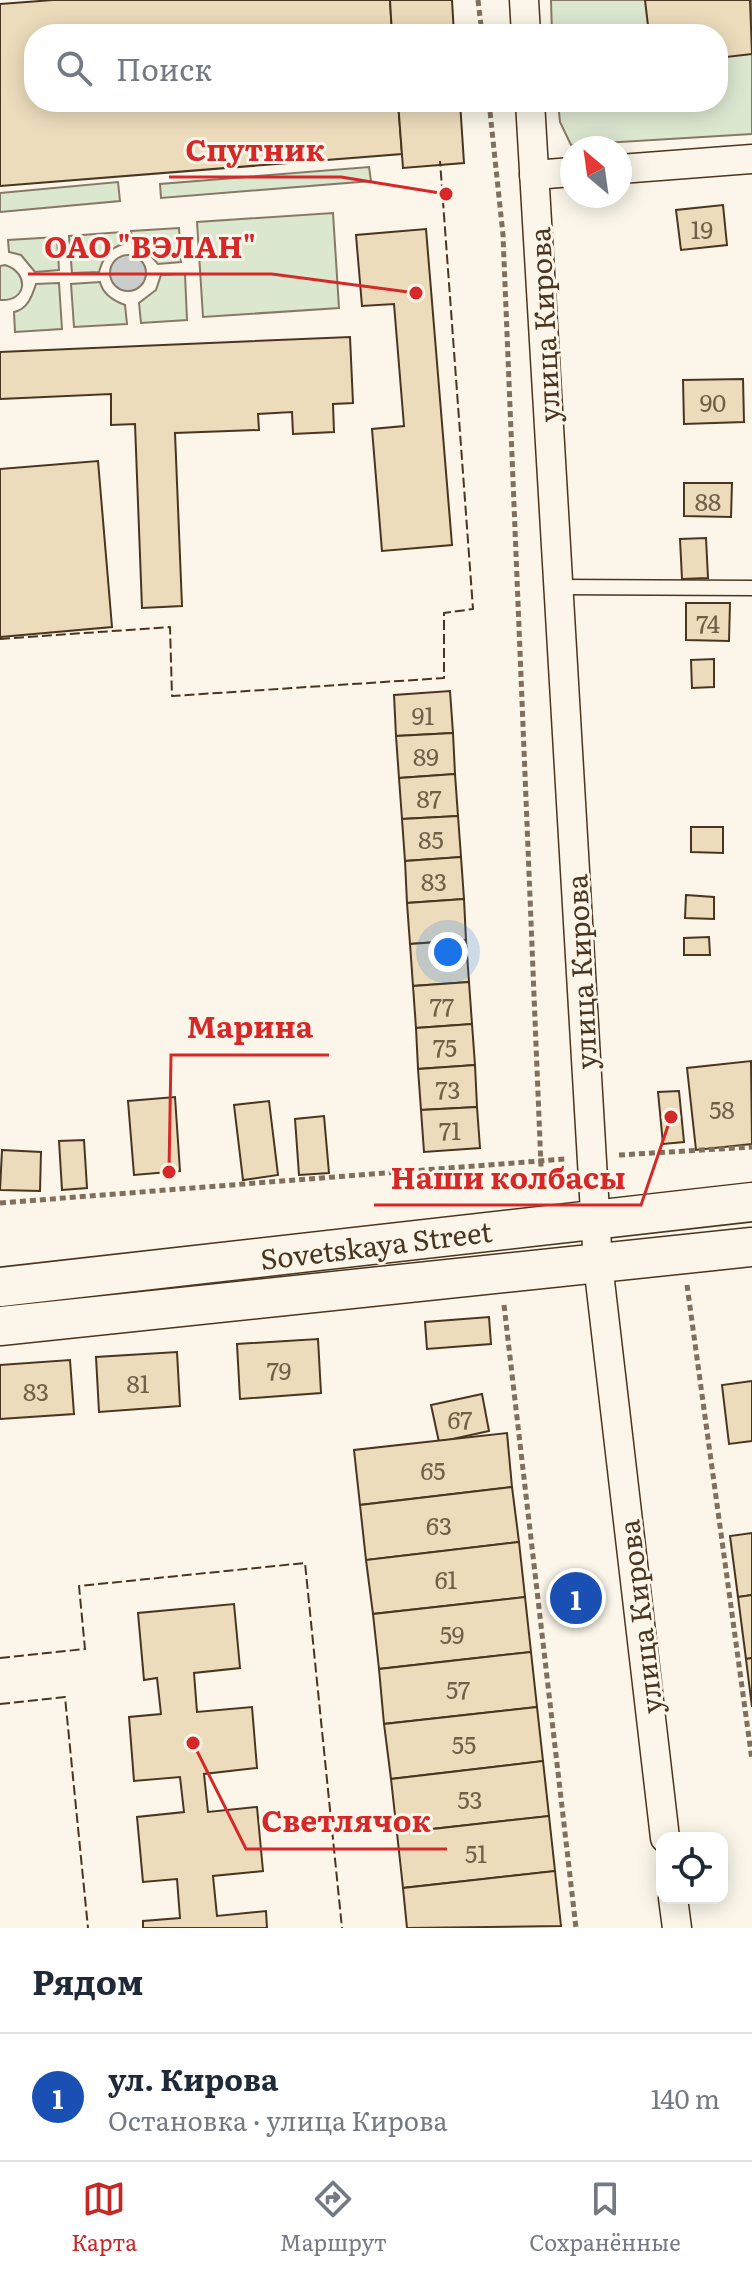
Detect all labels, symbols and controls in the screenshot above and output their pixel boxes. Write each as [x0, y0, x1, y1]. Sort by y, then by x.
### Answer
search box [24, 24, 728, 112]
icon: search [52, 46, 96, 90]
text: Поиск [116, 46, 212, 90]
callout: Спутник [169, 123, 341, 177]
text: Спутник [185, 126, 325, 170]
north arrow [560, 136, 632, 208]
house number: 19 [691, 211, 713, 246]
callout: ОАО "ВЭЛАН" [28, 220, 272, 274]
text: ОАО "ВЭЛАН" [44, 223, 256, 267]
street label: улица Кирова [517, 226, 569, 424]
house number: 90 [700, 384, 726, 419]
house number: 88 [695, 483, 721, 518]
house number: 74 [696, 605, 720, 640]
house number: 91 [412, 697, 434, 732]
house number: 89 [413, 738, 439, 773]
house number: 87 [416, 780, 442, 815]
house number: 85 [418, 821, 444, 856]
house number: 83 [421, 863, 447, 898]
street label: улица Кирова [554, 873, 606, 1071]
your location [428, 932, 468, 972]
house number: 77 [430, 988, 454, 1023]
callout: Марина [171, 1001, 329, 1055]
text: Марина [187, 1003, 314, 1047]
house number: 75 [433, 1029, 457, 1064]
house number: 73 [436, 1071, 460, 1106]
house number: 58 [709, 1091, 735, 1126]
house number: 71 [439, 1112, 461, 1147]
callout: Наши колбасы [374, 1151, 641, 1205]
text: Наши колбасы [390, 1154, 626, 1198]
street label: Sovetskaya Street [258, 1209, 495, 1279]
house number: 79 [267, 1352, 291, 1387]
house number: 81 [127, 1365, 150, 1400]
house number: 83 [23, 1373, 49, 1408]
house number: 67 [447, 1401, 473, 1436]
house number: 65 [420, 1452, 446, 1487]
house number: 63 [426, 1507, 452, 1542]
street label: улица Кирова [606, 1517, 672, 1717]
house number: 61 [435, 1561, 458, 1596]
pin: 1 [550, 1568, 602, 1628]
house number: 59 [440, 1616, 464, 1651]
house number: 57 [446, 1671, 470, 1706]
house number: 55 [452, 1726, 476, 1761]
house number: 53 [457, 1781, 483, 1816]
callout: Светлячок [246, 1795, 447, 1849]
text: Светлячок [261, 1797, 431, 1841]
map controls [656, 1832, 728, 1904]
button: locate [656, 1832, 728, 1904]
house number: 51 [465, 1835, 487, 1870]
text: Рядом [32, 1955, 144, 2005]
text: ул. Кирова [108, 2056, 278, 2100]
text: 1 [53, 2078, 63, 2117]
text: 140 m [651, 2078, 720, 2117]
text: Остановка · улица Кирова [108, 2100, 448, 2139]
tab: Карта [71, 2177, 137, 2258]
tab: Маршрут [280, 2177, 387, 2258]
tab: Сохранённые [529, 2177, 681, 2258]

